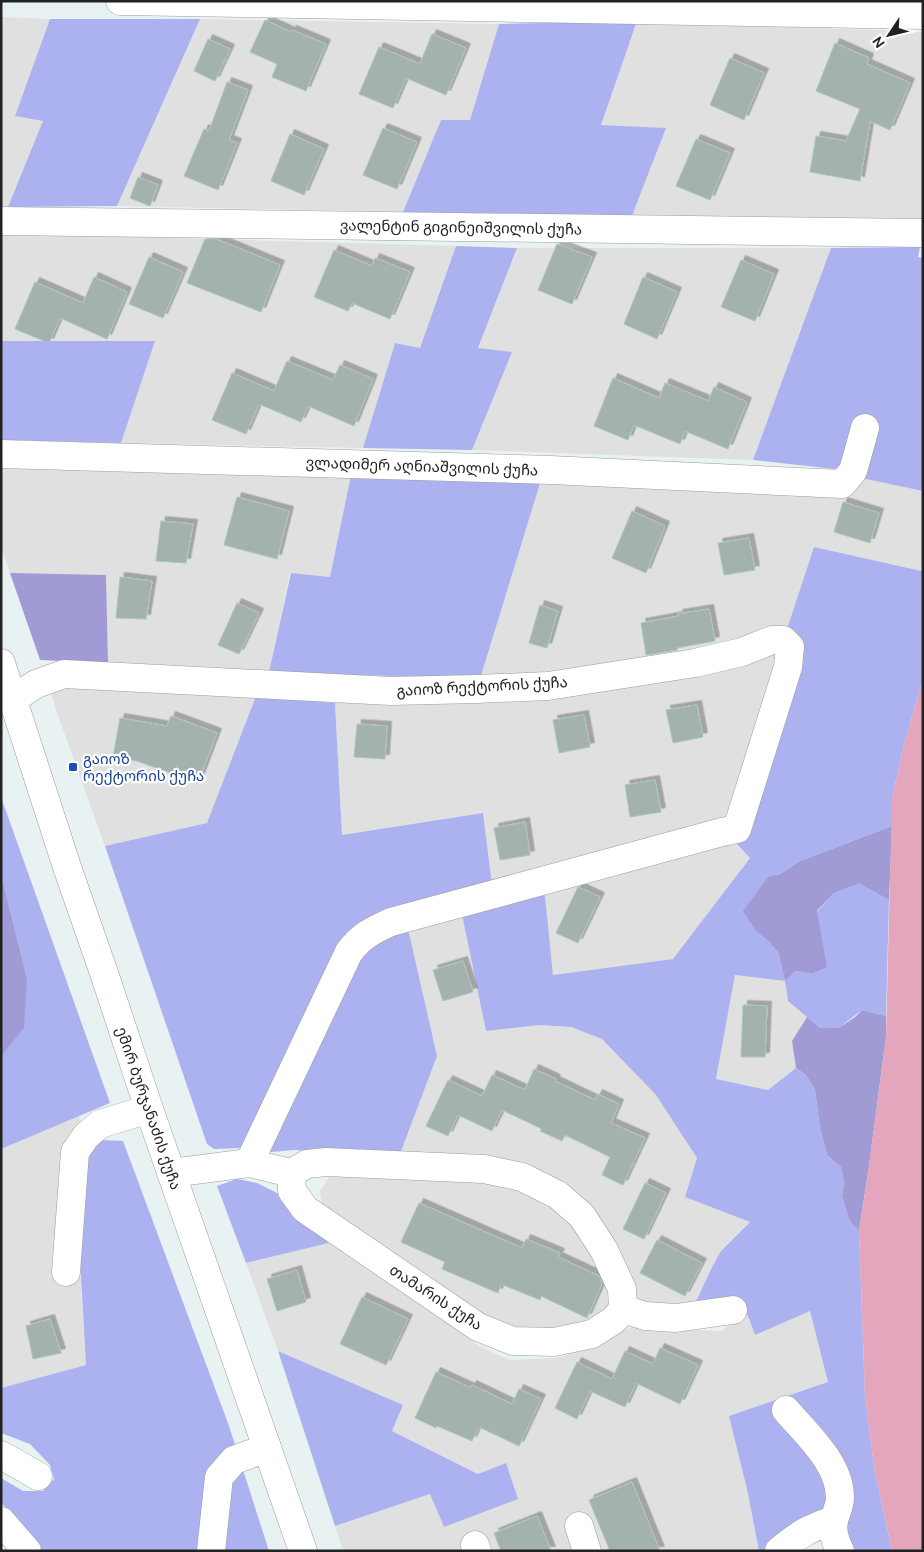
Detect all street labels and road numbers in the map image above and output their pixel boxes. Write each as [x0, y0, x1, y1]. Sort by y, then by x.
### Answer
street label: ვალენტინ გიგინეიშვილის ქუჩა [340, 216, 582, 239]
street label: ვლადიმერ აღნიაშვილის ქუჩა [305, 453, 539, 480]
street label: გაიოზ რექტორის ქუჩა [396, 673, 568, 700]
street label: ემირ ბურჯანაძის ქუჩა [112, 1024, 185, 1192]
street label: თამარის ქუჩა [386, 1261, 485, 1334]

